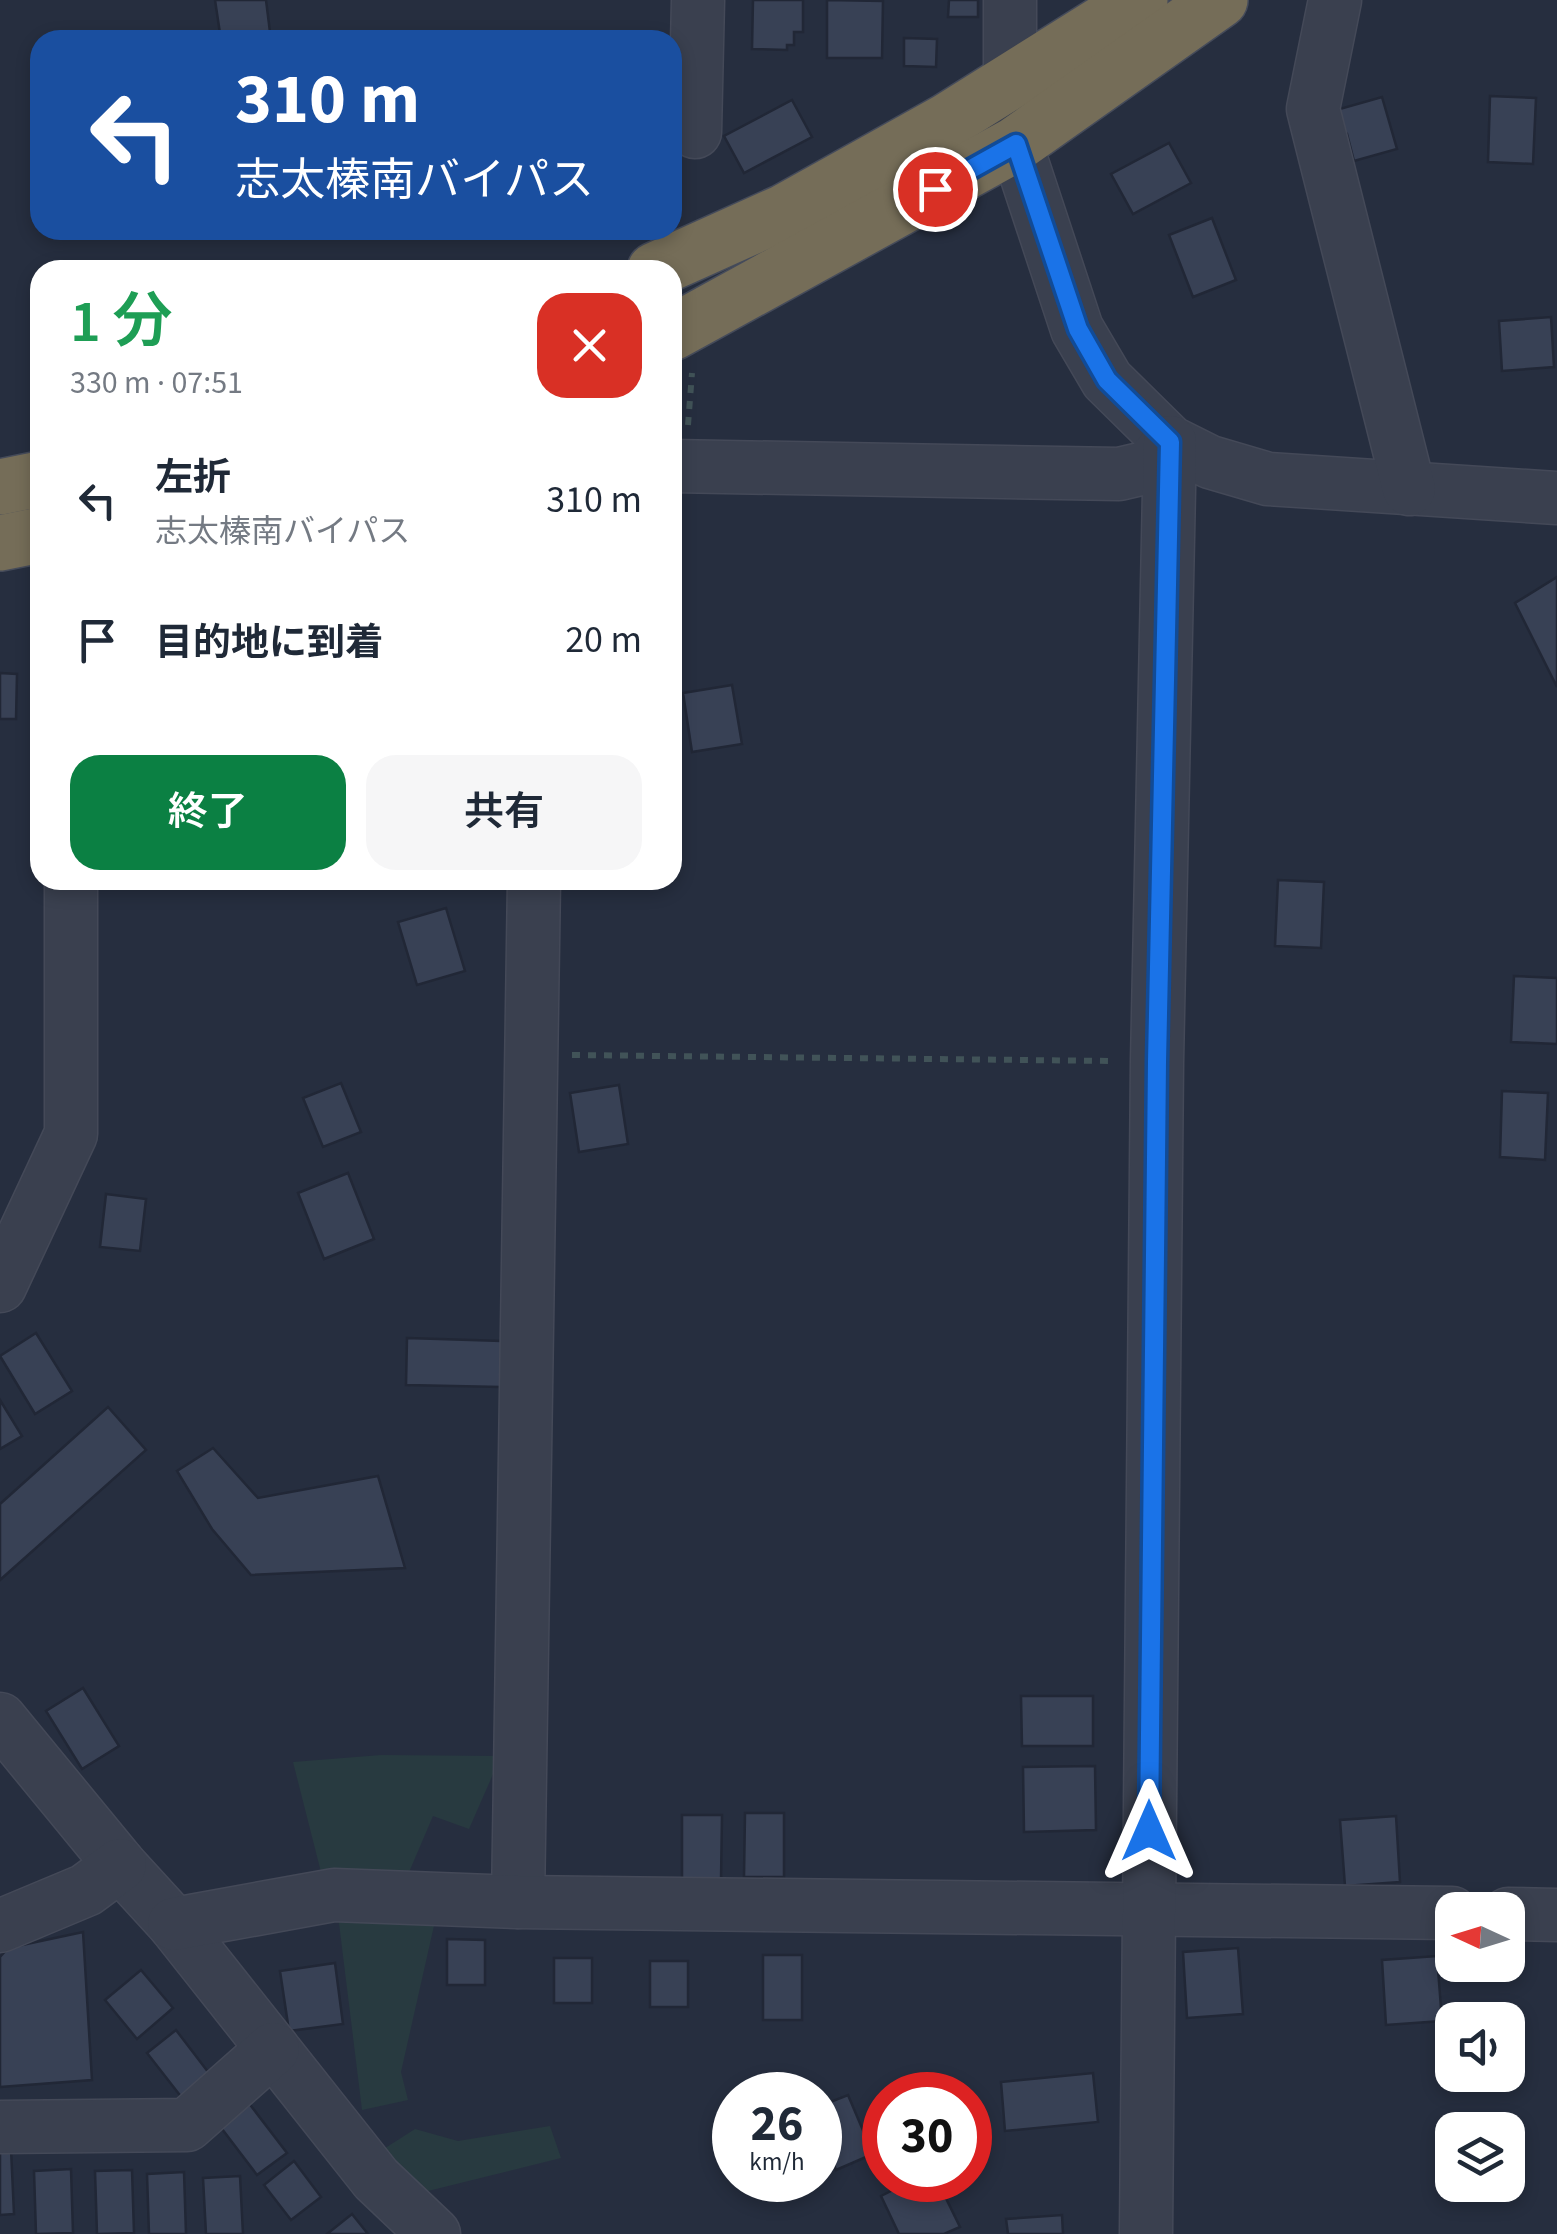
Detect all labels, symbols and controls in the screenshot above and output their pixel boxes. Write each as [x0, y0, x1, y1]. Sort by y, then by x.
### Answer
text: 310 m [235, 50, 420, 150]
icon: left [70, 70, 200, 200]
pin [893, 147, 978, 232]
text: 志太榛南バイパス [235, 149, 594, 213]
icon: arrive [908, 162, 963, 217]
text: 1 分 [70, 280, 173, 365]
button: close [537, 293, 642, 398]
text: 330 m · 07:51 [70, 360, 243, 406]
text: 左折 [155, 451, 231, 505]
icon: left [70, 473, 125, 528]
text: 310 m [546, 473, 642, 527]
text: 志太榛南バイパス [155, 509, 410, 555]
icon: arrive [70, 613, 125, 668]
text: 20 m [565, 613, 642, 667]
text: 目的地に到着 [155, 616, 383, 670]
button: 終了 [70, 755, 346, 870]
button: 共有 [366, 755, 642, 870]
position arrow [1097, 1779, 1201, 1883]
north arrow [1435, 1892, 1525, 1982]
map controls [1435, 1892, 1525, 2202]
button: sound [1435, 2002, 1525, 2092]
speed limit sign: 30 [862, 2072, 992, 2202]
text: 26 [751, 2089, 803, 2160]
button: layers [1435, 2112, 1525, 2202]
text: km/h [749, 2144, 805, 2180]

